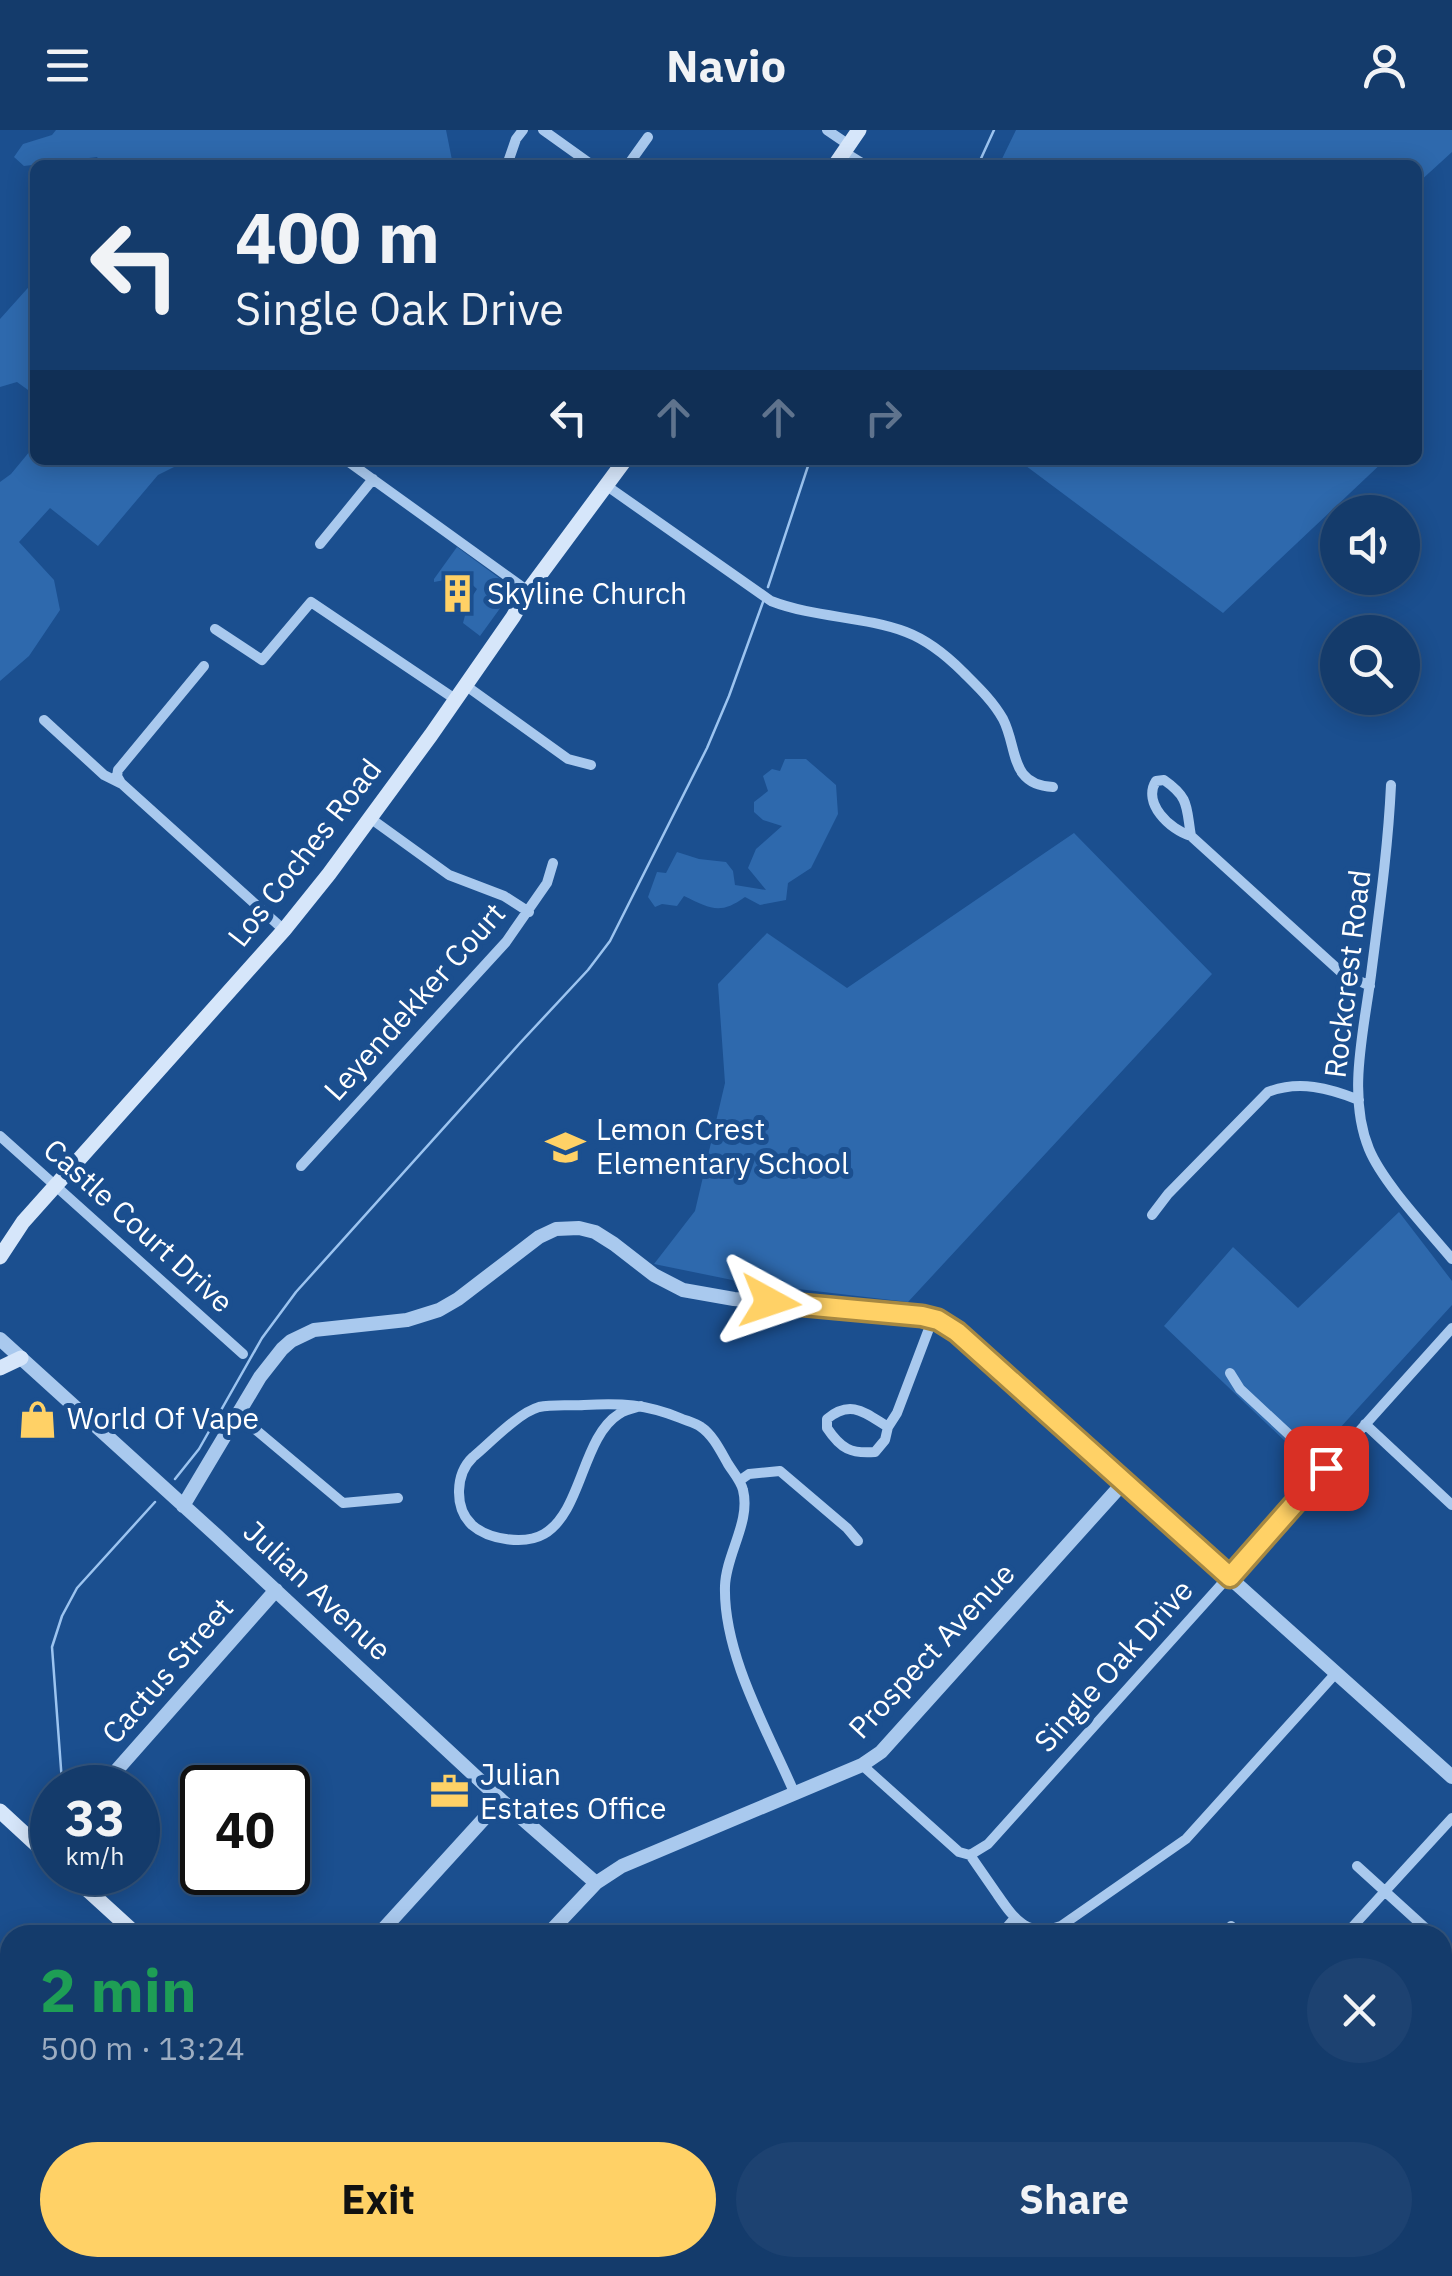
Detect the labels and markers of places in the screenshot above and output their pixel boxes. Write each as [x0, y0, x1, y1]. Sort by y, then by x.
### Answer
building icon: Skyline Church [436, 573, 478, 615]
place label: Skyline Church [487, 573, 687, 612]
place label: Lemon Crest Elementary School [596, 1109, 849, 1182]
school or university icon: Lemon Crest Elementary School [545, 1126, 587, 1168]
shop icon: World Of Vape [16, 1398, 58, 1440]
place label: World Of Vape [67, 1398, 259, 1437]
pin [1284, 1426, 1369, 1511]
place label: Julian Estates Office [480, 1754, 666, 1827]
office icon: Julian Estates Office [429, 1771, 471, 1813]

